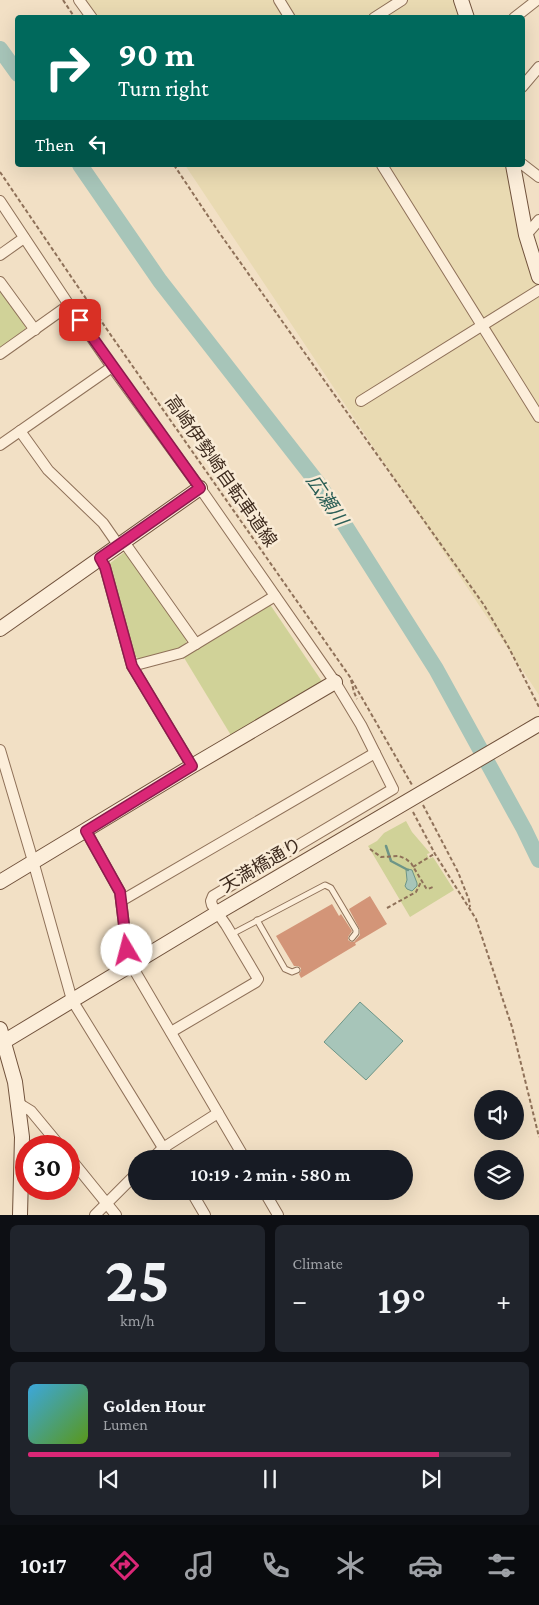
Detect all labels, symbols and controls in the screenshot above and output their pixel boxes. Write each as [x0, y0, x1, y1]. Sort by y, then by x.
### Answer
icon: right [35, 35, 100, 100]
text: 90 m [118, 35, 195, 74]
text: Turn right [118, 76, 209, 101]
icon: left [84, 130, 112, 158]
text: Then [35, 134, 74, 155]
pin [59, 299, 101, 341]
icon: arrive [66, 306, 94, 334]
street label: 高崎伊勢崎自転車道線 [161, 392, 281, 550]
water label: 広瀬川 [302, 470, 353, 531]
street label: 天満橋通り [217, 834, 305, 896]
position arrow [100, 923, 152, 975]
map controls [474, 1090, 524, 1200]
button: sound [474, 1090, 524, 1140]
speed limit sign: 30 [15, 1135, 80, 1200]
button: layers [474, 1150, 524, 1200]
text: 10:19 · 2 min · 580 m [190, 1164, 351, 1185]
text: 25 [105, 1243, 170, 1315]
text: Climate [293, 1255, 343, 1272]
text: 19° [378, 1279, 426, 1321]
text: − [293, 1285, 307, 1316]
text: + [496, 1285, 511, 1316]
text: km/h [120, 1312, 155, 1329]
text: Golden Hour [103, 1395, 206, 1416]
text: Lumen [103, 1416, 148, 1433]
icon: previous [95, 1465, 123, 1493]
icon: pause [256, 1465, 284, 1493]
icon: next [417, 1465, 445, 1493]
icon: directions [107, 1548, 142, 1583]
icon: music [182, 1548, 217, 1583]
icon: phone [258, 1548, 293, 1583]
icon: climate [333, 1548, 368, 1583]
icon: car [408, 1548, 443, 1583]
icon: filters [484, 1548, 519, 1583]
text: 10:17 [20, 1553, 67, 1578]

